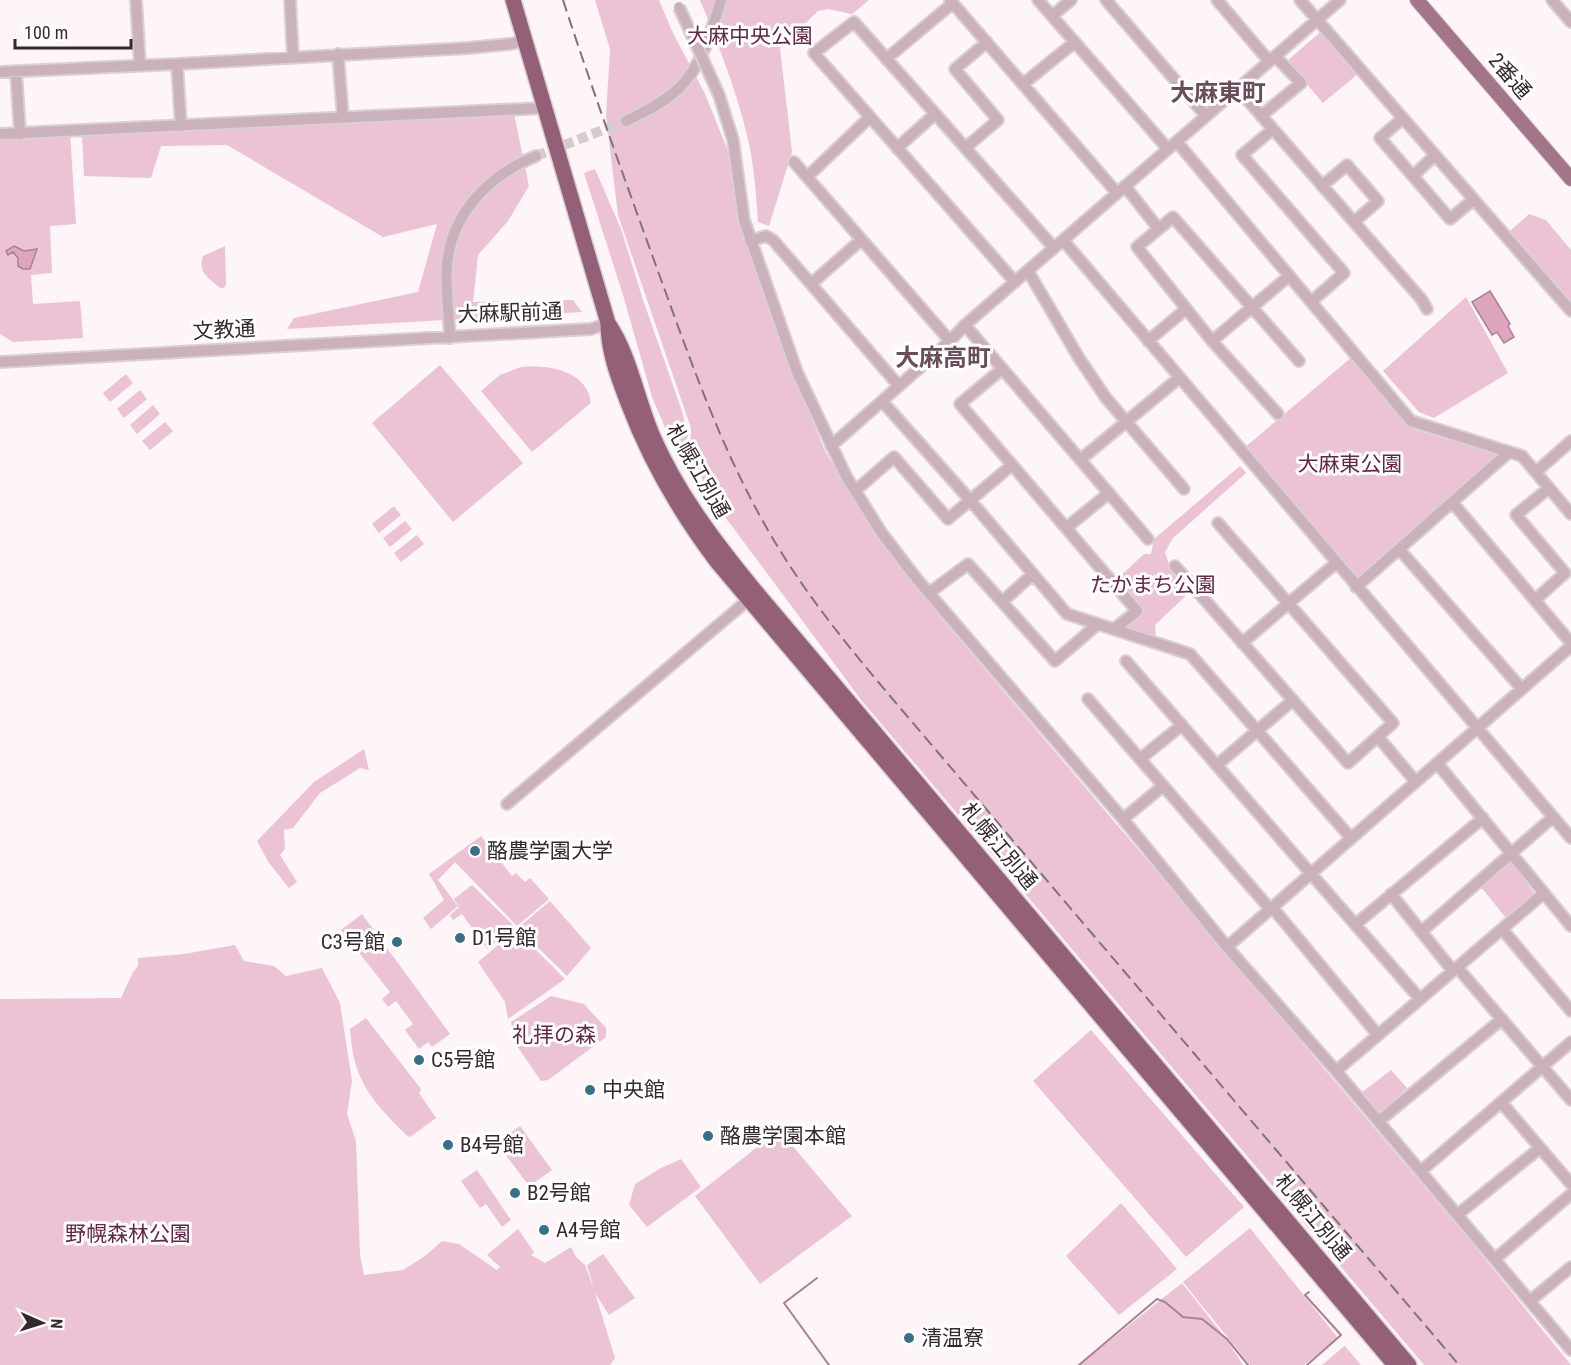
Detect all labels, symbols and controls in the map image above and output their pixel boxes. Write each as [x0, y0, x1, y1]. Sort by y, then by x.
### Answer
scale bar [15, 12, 130, 50]
text: 100 m [24, 22, 68, 43]
park label: 大麻中央公園 [687, 24, 813, 48]
street label: 2番通 [1484, 48, 1536, 104]
district label: 大麻東町 [1170, 79, 1266, 107]
street label: 大麻駅前通 [457, 299, 563, 327]
street label: 文教通 [192, 316, 256, 344]
district label: 大麻高町 [895, 344, 991, 372]
street label: 札幌江別通 [661, 420, 735, 522]
park label: 大麻東公園 [1298, 452, 1403, 476]
park label: たかまち公園 [1090, 573, 1216, 597]
street label: 札幌江別通 [956, 798, 1042, 894]
place label: 酪農学園大学 [487, 839, 613, 863]
marker: 酪農学園大学 [468, 844, 482, 858]
place label: D1号館 [472, 926, 536, 950]
place label: C3号館 [321, 930, 385, 954]
marker: D1号館 [453, 931, 467, 945]
marker: C3号館 [390, 935, 404, 949]
park label: 礼拝の森 [512, 1023, 596, 1047]
place label: C5号館 [431, 1048, 495, 1072]
marker: C5号館 [412, 1053, 426, 1067]
place label: 中央館 [602, 1078, 665, 1102]
marker: 中央館 [583, 1083, 597, 1097]
place label: 酪農学園本館 [720, 1124, 846, 1148]
marker: 酪農学園本館 [701, 1129, 715, 1143]
place label: B4号館 [460, 1133, 524, 1157]
marker: B4号館 [441, 1138, 455, 1152]
street label: 札幌江別通 [1270, 1169, 1356, 1265]
place label: B2号館 [527, 1181, 591, 1205]
marker: B2号館 [508, 1186, 522, 1200]
place label: A4号館 [556, 1218, 620, 1242]
park label: 野幌森林公園 [65, 1222, 191, 1246]
marker: A4号館 [537, 1223, 551, 1237]
north arrow [12, 1293, 72, 1353]
text: N [47, 1318, 66, 1329]
place label: 清温寮 [921, 1326, 984, 1350]
marker: 清温寮 [902, 1331, 916, 1345]

